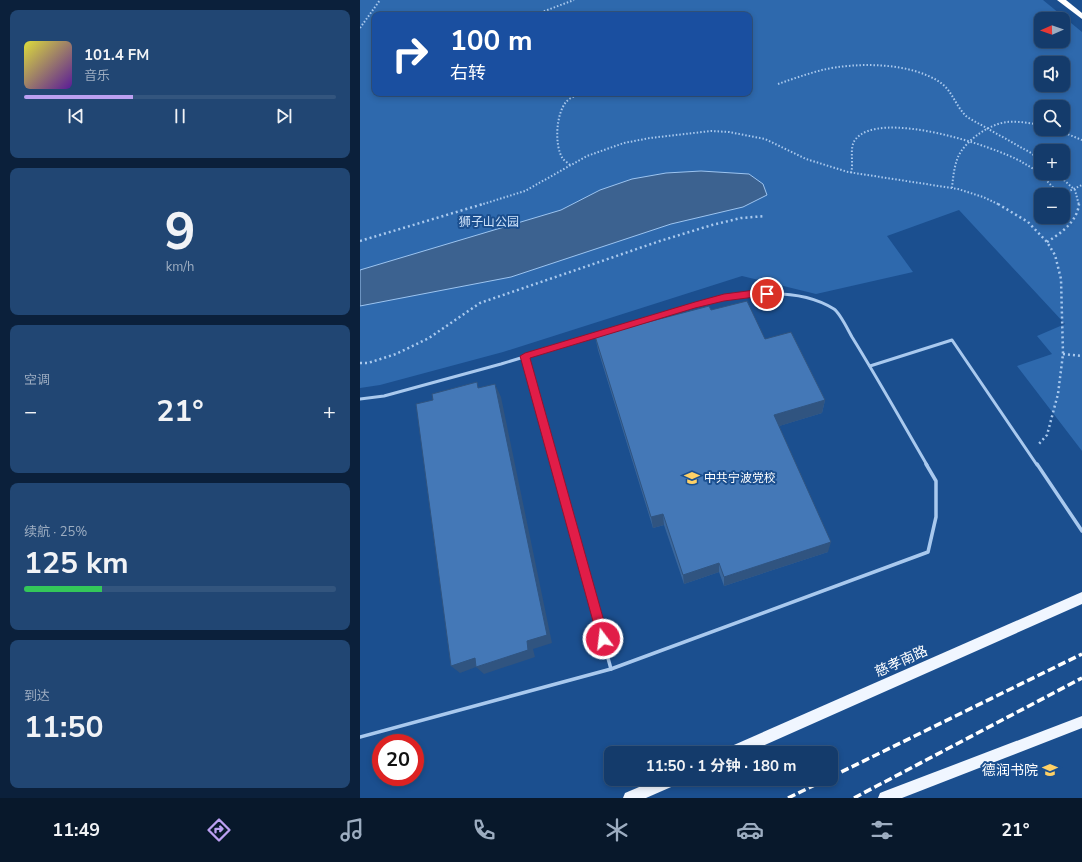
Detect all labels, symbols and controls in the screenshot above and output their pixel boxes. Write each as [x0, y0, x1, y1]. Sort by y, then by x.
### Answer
north arrow [1034, 12, 1070, 48]
map controls [1034, 12, 1070, 224]
text: 100 m [450, 22, 533, 60]
icon: right [384, 28, 436, 80]
text: 101.4 FM [84, 45, 149, 65]
button: sound [1034, 56, 1070, 92]
text: 右转 [450, 61, 486, 85]
text: 音乐 [84, 67, 110, 85]
button: search [1034, 100, 1070, 136]
icon: previous [65, 105, 87, 127]
icon: pause [169, 105, 191, 127]
icon: next [273, 105, 295, 127]
button: + [1034, 144, 1070, 180]
button: − [1034, 188, 1070, 224]
text: 9 [164, 196, 196, 267]
park label: 狮子山公园 [459, 214, 519, 230]
text: km/h [166, 258, 194, 276]
pin [750, 277, 784, 311]
icon: arrive [756, 283, 778, 305]
text: 空调 [24, 371, 50, 389]
text: 21° [156, 391, 204, 432]
text: − [24, 397, 37, 427]
text: + [323, 397, 336, 427]
school or university icon: 中共宁波党校 [683, 469, 701, 487]
place label: 中共宁波党校 [704, 470, 776, 486]
text: 续航 · 25% [24, 523, 87, 541]
text: 125 km [24, 543, 129, 584]
position arrow [582, 618, 624, 660]
street label: 慈孝南路 [872, 641, 931, 682]
text: 到达 [24, 687, 50, 705]
text: 11:50 [24, 707, 103, 748]
speed limit sign: 20 [372, 734, 424, 786]
text: 11:50 · 1 分钟 · 180 m [646, 756, 796, 776]
place label: 德润书院 [982, 761, 1038, 780]
school or university icon: 德润书院 [1041, 761, 1059, 779]
icon: directions [205, 816, 233, 844]
icon: music [338, 816, 366, 844]
icon: phone [470, 816, 498, 844]
icon: climate [603, 816, 631, 844]
icon: car [736, 816, 764, 844]
icon: filters [868, 816, 896, 844]
text: 11:49 [52, 818, 100, 842]
text: 21° [1001, 818, 1030, 842]

